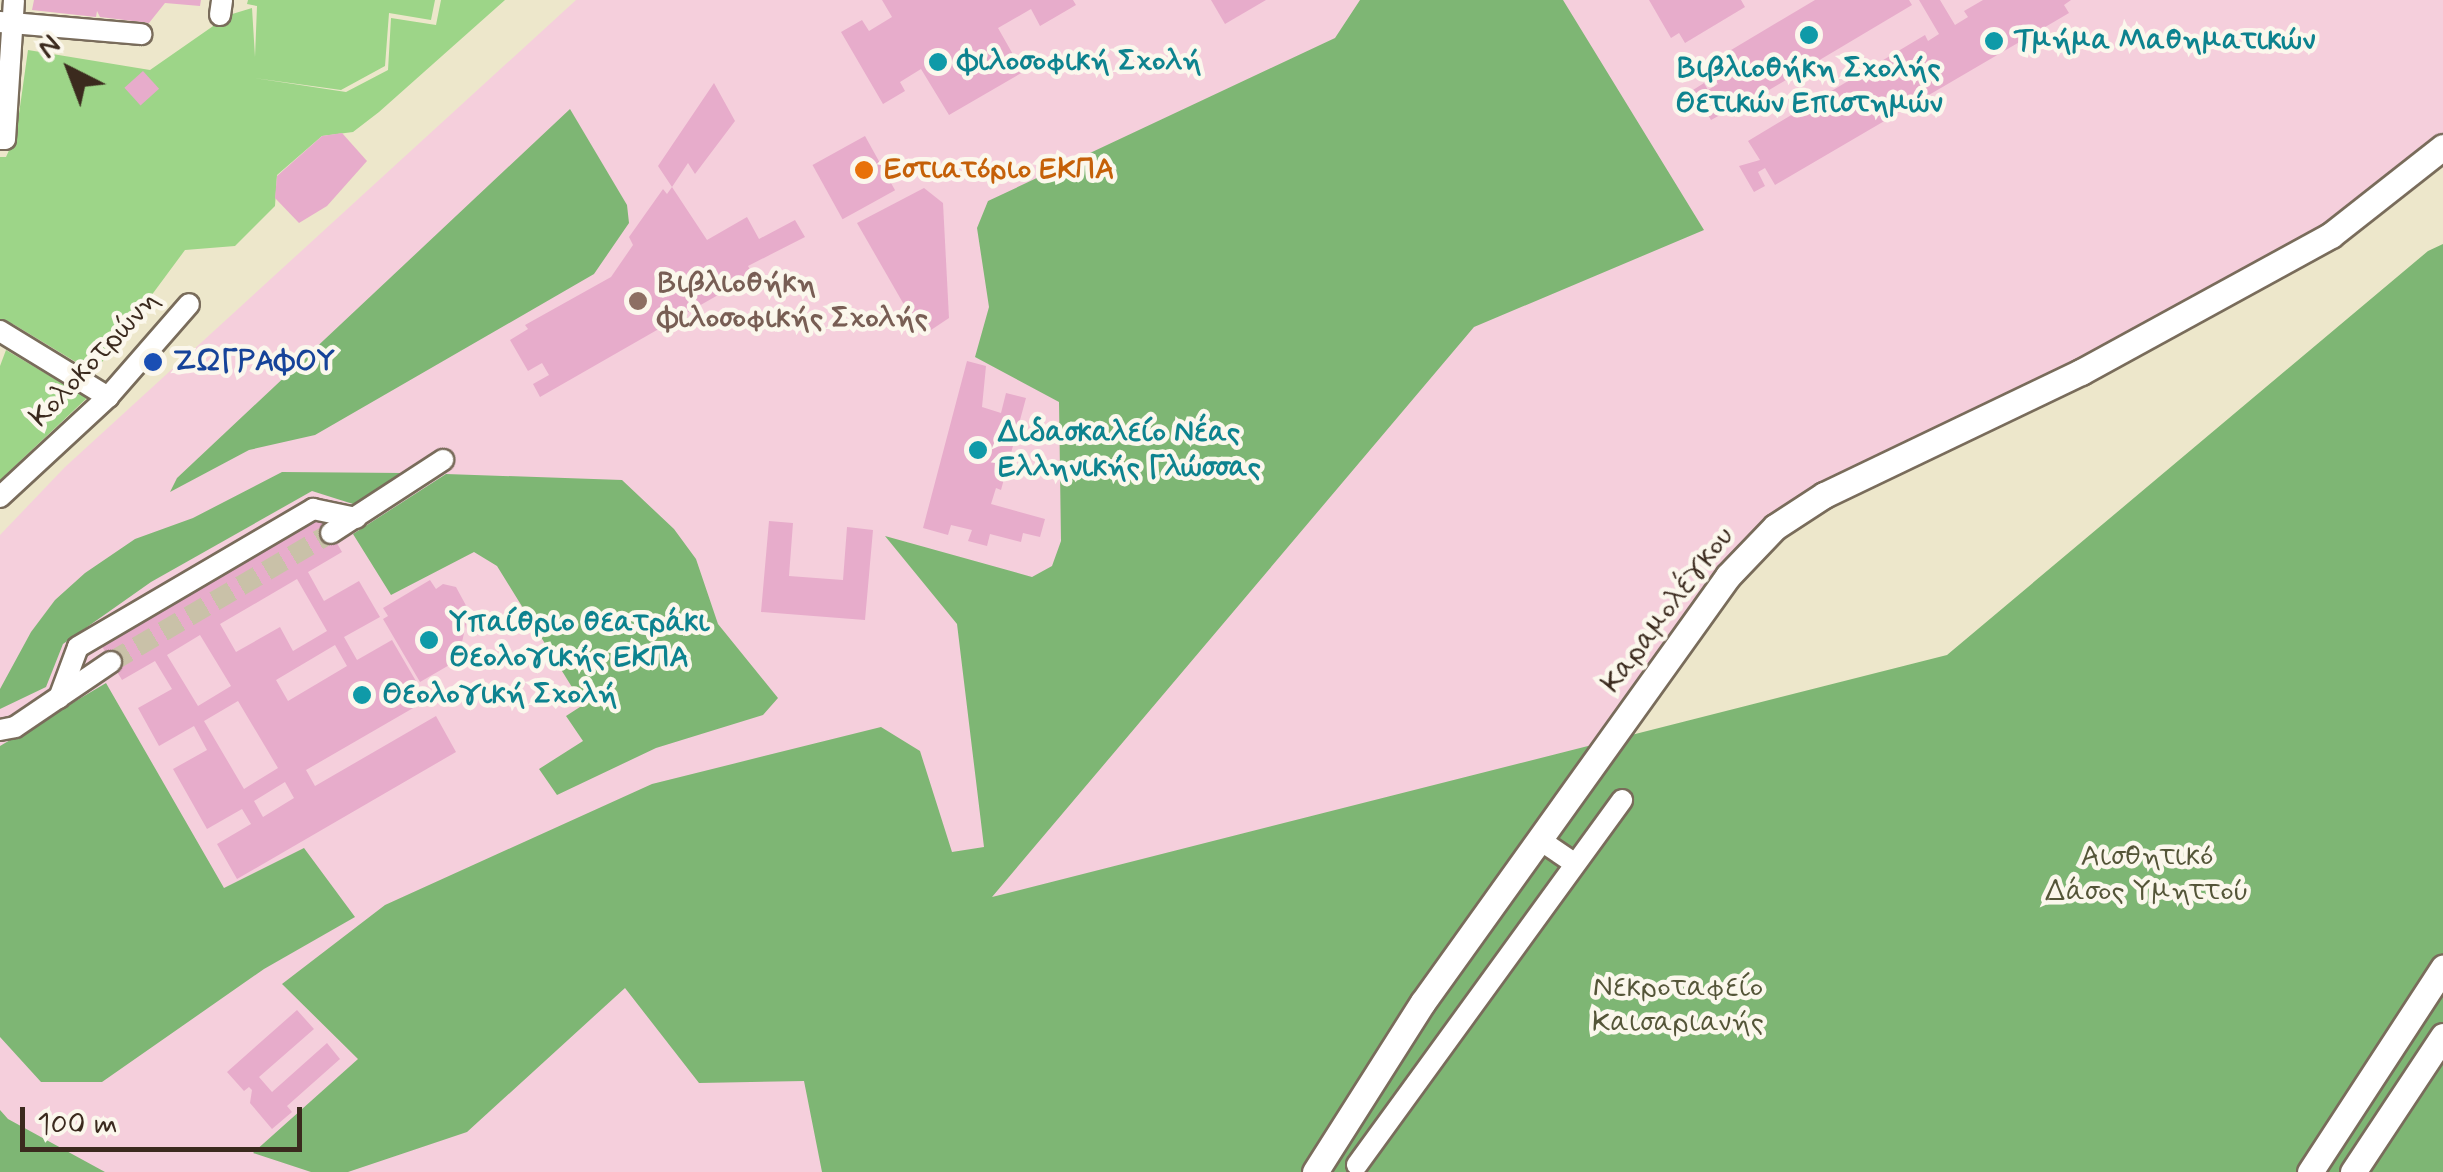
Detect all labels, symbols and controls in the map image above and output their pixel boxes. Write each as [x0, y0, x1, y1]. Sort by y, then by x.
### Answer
north arrow [20, 20, 120, 120]
place label: Τμήμα Μαθηματικών [2014, 23, 2315, 59]
marker: Βιβλιοθήκη Σχολής Θετικών Επιστημών [1798, 24, 1820, 46]
text: N [30, 27, 69, 67]
marker: Τμήμα Μαθηματικών [1983, 30, 2005, 52]
place label: Φιλοσοφική Σχολή [958, 44, 1202, 80]
marker: Φιλοσοφική Σχολή [927, 51, 949, 73]
place label: Βιβλιοθήκη Σχολής Θετικών Επιστημών [1675, 51, 1943, 122]
place label: Εστιατόριο ΕΚΠΑ [884, 152, 1115, 188]
marker: Εστιατόριο ΕΚΠΑ [853, 159, 875, 181]
place label: Βιβλιοθήκη Φιλοσοφικής Σχολής [658, 266, 928, 336]
street label: Κολοκοτρώνη [22, 283, 168, 435]
marker: Βιβλιοθήκη Φιλοσοφικής Σχολής [627, 290, 649, 312]
place label: ΖΩΓΡΑΦΟΥ [173, 344, 335, 380]
marker: ΖΩΓΡΑΦΟΥ [142, 351, 164, 373]
place label: Διδασκαλείο Νέας Ελληνικής Γλώσσας [998, 415, 1261, 486]
marker: Διδασκαλείο Νέας Ελληνικής Γλώσσας [967, 439, 989, 461]
street label: Καραμολέγκου [1594, 520, 1742, 700]
place label: Υπαίθριο θεατράκι Θεολογικής ΕΚΠΑ [449, 605, 709, 676]
marker: Υπαίθριο θεατράκι Θεολογικής ΕΚΠΑ [418, 629, 440, 651]
place label: Θεολογική Σχολή [382, 677, 617, 713]
marker: Θεολογική Σχολή [351, 684, 373, 706]
park label: Αισθητικό Δάσος Υμηττού [2045, 839, 2249, 910]
park label: Νεκροταφείο Καισαριανής [1592, 970, 1764, 1040]
scale bar [25, 1087, 308, 1149]
text: 100 m [37, 1105, 118, 1144]

